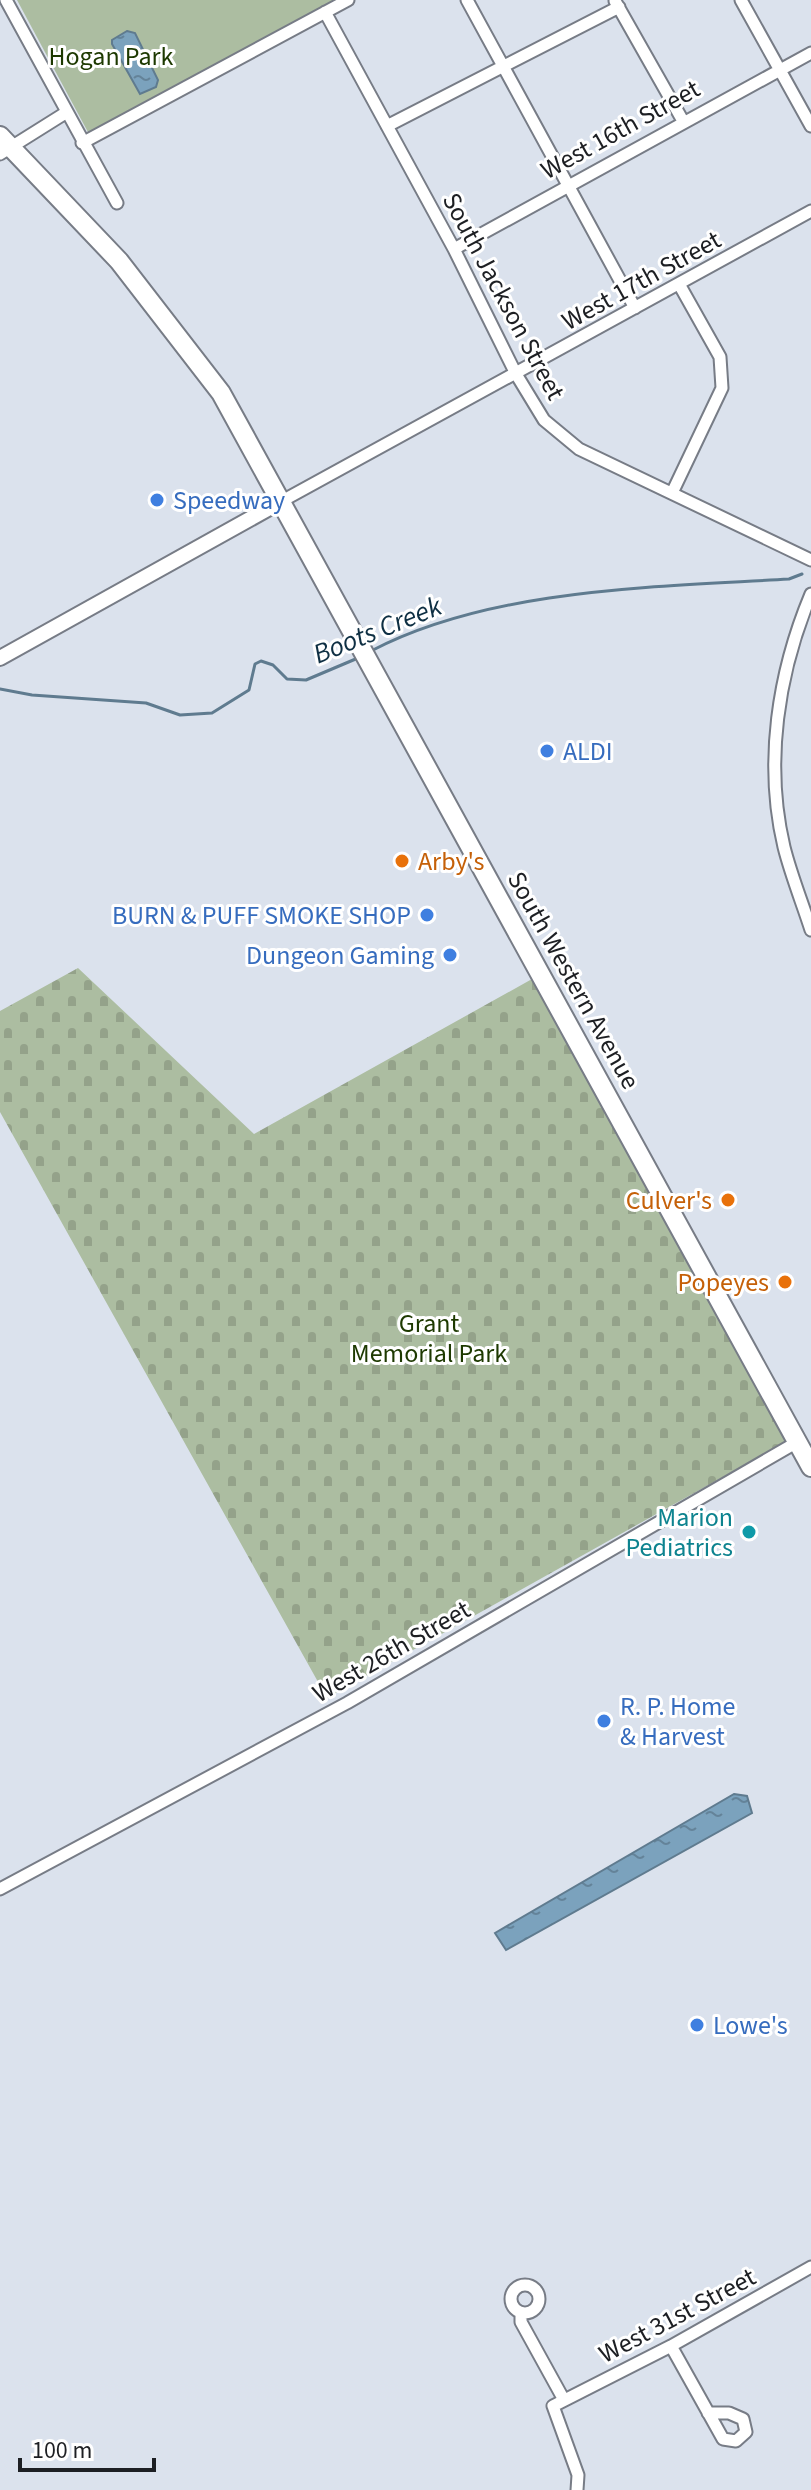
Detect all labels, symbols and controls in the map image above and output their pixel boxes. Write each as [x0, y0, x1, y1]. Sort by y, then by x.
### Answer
park label: Hogan Park [49, 38, 174, 75]
street label: West 16th Street [534, 70, 707, 188]
street label: South Jackson Street [433, 186, 574, 407]
street label: West 17th Street [555, 221, 728, 339]
place label: Speedway [173, 482, 285, 519]
marker: Speedway [148, 491, 166, 509]
water label: Boots Creek [307, 586, 448, 674]
place label: ALDI [563, 733, 613, 770]
marker: ALDI [538, 742, 556, 760]
place label: Arby's [418, 843, 485, 880]
marker: Arby's [393, 852, 411, 870]
street label: South Western Avenue [498, 865, 649, 1096]
place label: BURN & PUFF SMOKE SHOP [112, 897, 411, 934]
marker: BURN & PUFF SMOKE SHOP [418, 906, 436, 924]
place label: Dungeon Gaming [246, 937, 434, 974]
marker: Dungeon Gaming [441, 946, 459, 964]
place label: Culver's [626, 1182, 712, 1219]
marker: Culver's [719, 1191, 737, 1209]
place label: Popeyes [678, 1264, 769, 1301]
marker: Popeyes [776, 1273, 794, 1291]
park label: Grant Memorial Park [351, 1305, 507, 1372]
place label: Marion Pediatrics [625, 1499, 733, 1566]
marker: Marion Pediatrics [740, 1523, 758, 1541]
street label: West 26th Street [305, 1591, 477, 1712]
place label: R. P. Home & Harvest [620, 1688, 735, 1755]
marker: R. P. Home & Harvest [595, 1712, 613, 1730]
place label: Lowe's [713, 2007, 788, 2044]
marker: Lowe's [688, 2016, 706, 2034]
street label: West 31st Street [592, 2258, 762, 2372]
scale bar [20, 2422, 154, 2472]
text: 100 m [32, 2433, 92, 2468]

